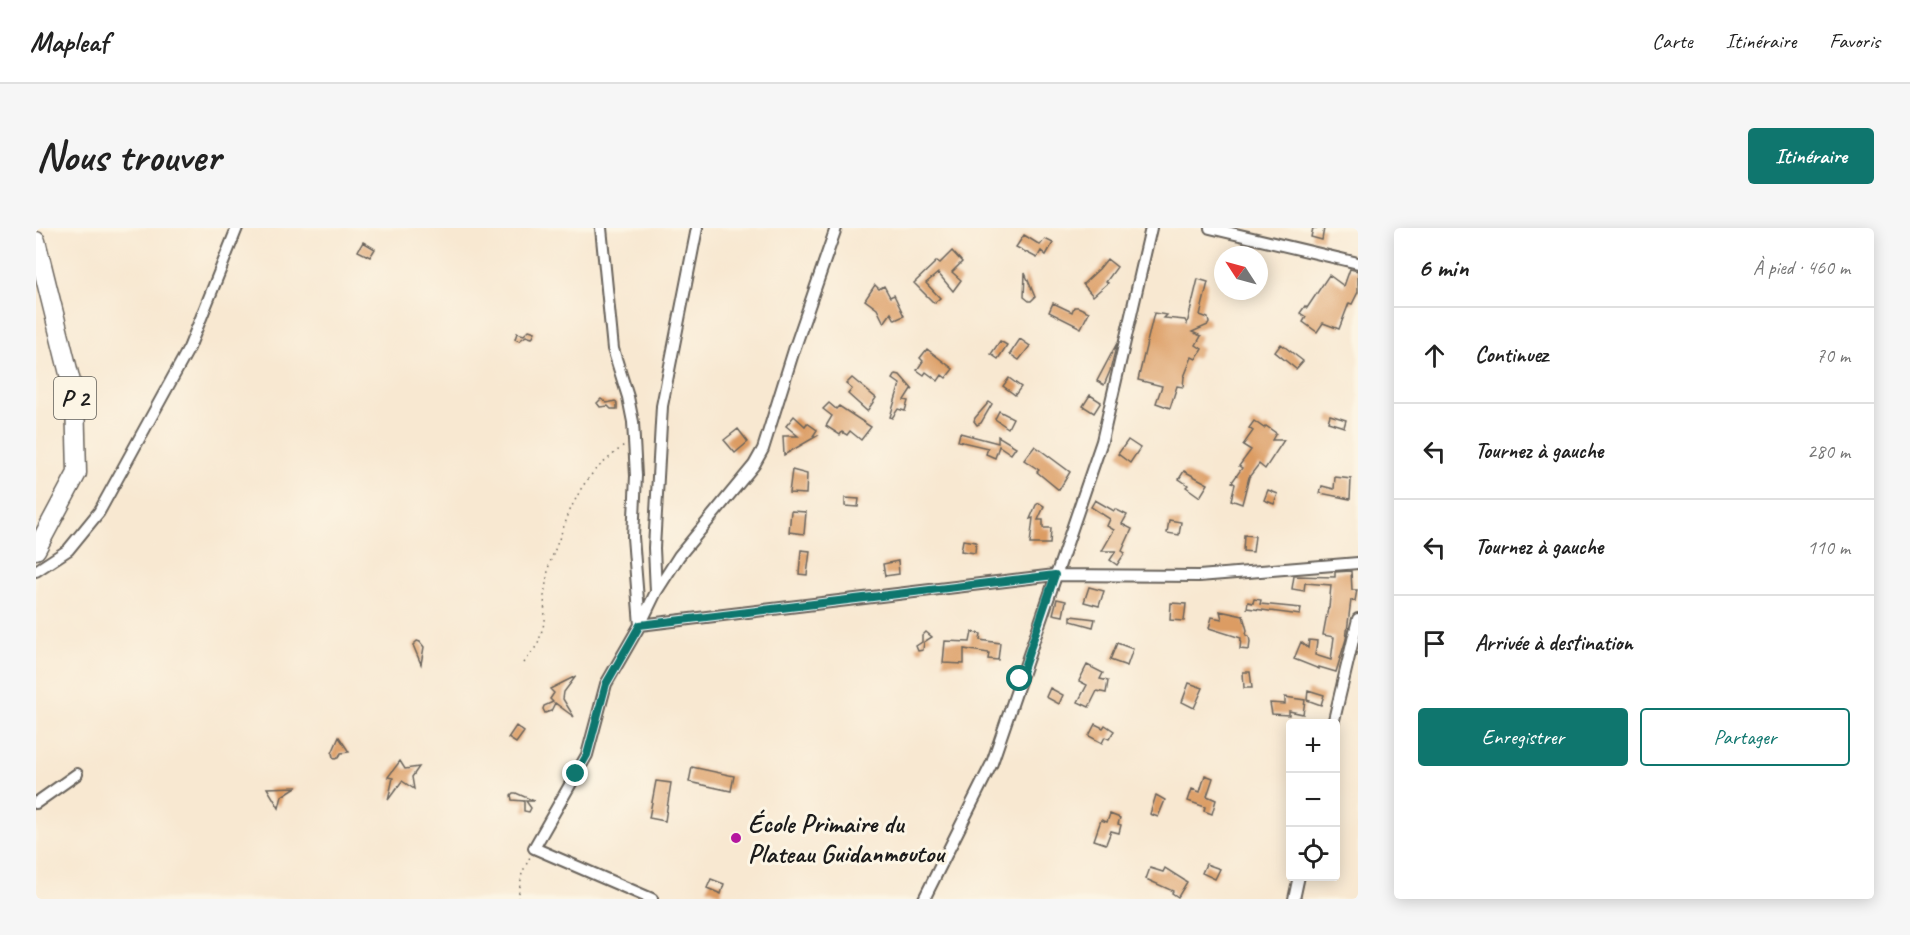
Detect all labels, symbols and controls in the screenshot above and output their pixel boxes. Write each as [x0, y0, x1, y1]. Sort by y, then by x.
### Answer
text: Mapleaf [30, 24, 108, 59]
text: Carte [1652, 28, 1693, 54]
text: Itinéraire [1726, 28, 1796, 54]
text: Favoris [1829, 28, 1880, 54]
button: Itinéraire [1748, 128, 1874, 184]
text: Nous trouver [36, 130, 220, 183]
north arrow [1214, 246, 1268, 300]
text: 6 min [1418, 251, 1468, 284]
text: À pied · 460 m [1753, 255, 1850, 280]
icon: ahead [1418, 339, 1451, 372]
text: Continuez [1475, 341, 1548, 369]
text: 70 m [1816, 343, 1850, 368]
road number: P 2 [54, 377, 96, 419]
icon: left [1418, 435, 1451, 468]
text: Tournez à gauche [1475, 437, 1603, 465]
text: 280 m [1807, 439, 1850, 464]
icon: left [1418, 531, 1451, 564]
text: Tournez à gauche [1475, 533, 1603, 561]
text: 110 m [1807, 535, 1850, 560]
icon: arrive [1418, 627, 1451, 660]
text: Arrivée à destination [1475, 629, 1633, 657]
route start [1006, 665, 1032, 691]
button: Enregistrer [1418, 708, 1628, 766]
button: Partager [1640, 708, 1850, 766]
map controls [1286, 719, 1340, 881]
button: + [1286, 719, 1340, 773]
route end [562, 760, 588, 786]
button: − [1286, 773, 1340, 827]
place label: École Primaire du Plateau Guidanmoutou [748, 807, 946, 870]
button: locate [1286, 827, 1340, 881]
marker: École Primaire du Plateau Guidanmoutou [729, 831, 743, 845]

